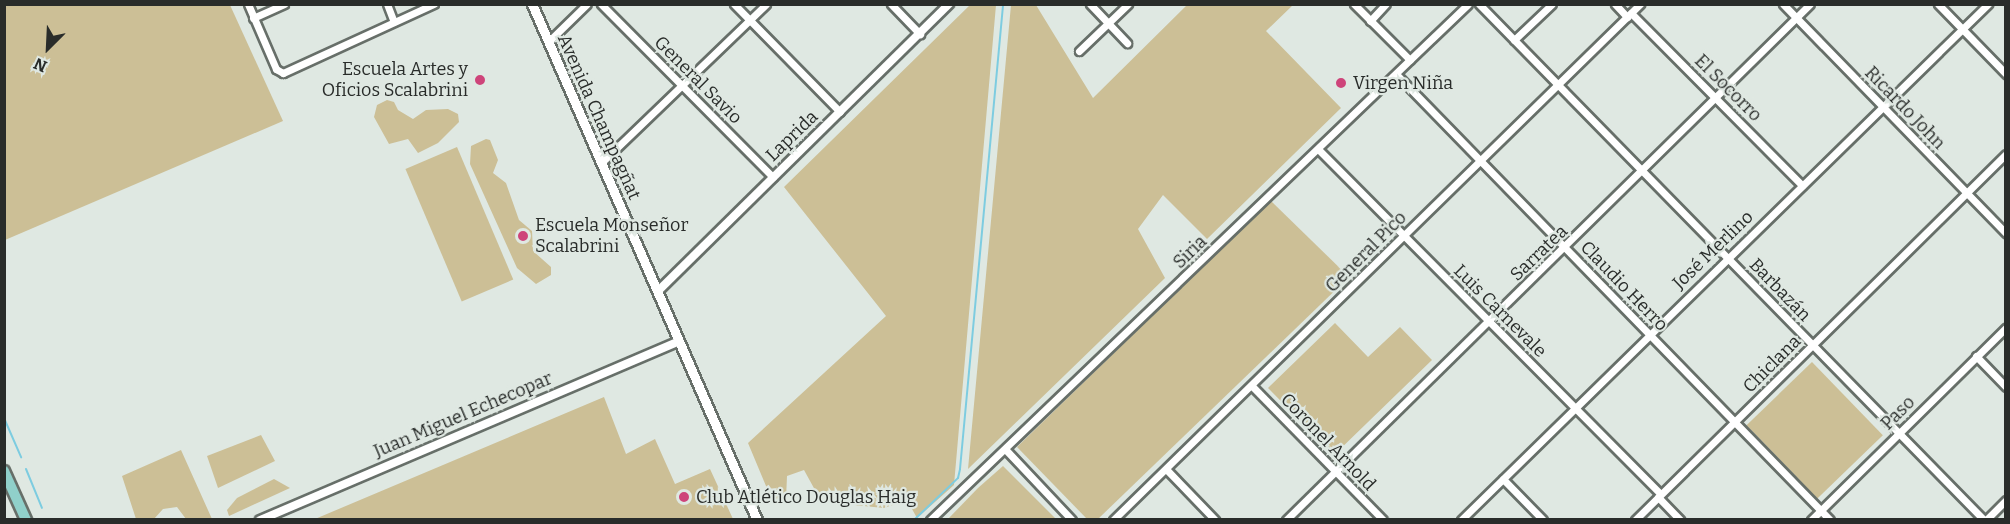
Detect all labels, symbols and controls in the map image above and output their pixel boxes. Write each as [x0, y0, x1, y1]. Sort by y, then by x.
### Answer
north arrow [18, 18, 78, 78]
street label: Avenida Champagñat [553, 31, 645, 203]
street label: General Savio [650, 32, 746, 128]
street label: El Socorro [1690, 50, 1766, 126]
text: N [31, 54, 50, 76]
place label: Escuela Artes y Oficios Scalabrini [322, 59, 468, 101]
street label: Ricardo John [1860, 62, 1950, 154]
place label: Virgen Niña [1353, 72, 1453, 94]
marker: Escuela Artes y Oficios Scalabrini [473, 73, 487, 87]
marker: Virgen Niña [1334, 76, 1348, 90]
street label: Laprida [762, 106, 822, 166]
street label: José Merlino [1668, 206, 1758, 294]
street label: General Pico [1321, 207, 1411, 297]
place label: Escuela Monseñor Scalabrini [535, 215, 688, 258]
street label: Sarratea [1506, 221, 1572, 285]
marker: Escuela Monseñor Scalabrini [516, 229, 530, 243]
street label: Siria [1169, 231, 1211, 273]
street label: Claudio Herro [1576, 237, 1672, 335]
street label: Barbazán [1745, 254, 1815, 326]
street label: Luis Carnevale [1449, 260, 1551, 362]
street label: Chiclana [1739, 331, 1805, 397]
street label: Juan Miguel Echecopar [371, 368, 555, 462]
street label: Coronel Arnold [1276, 389, 1380, 495]
street label: Paso [1877, 392, 1919, 434]
place label: Club Atlético Douglas Haig [696, 486, 916, 508]
marker: Club Atlético Douglas Haig [677, 490, 691, 504]

